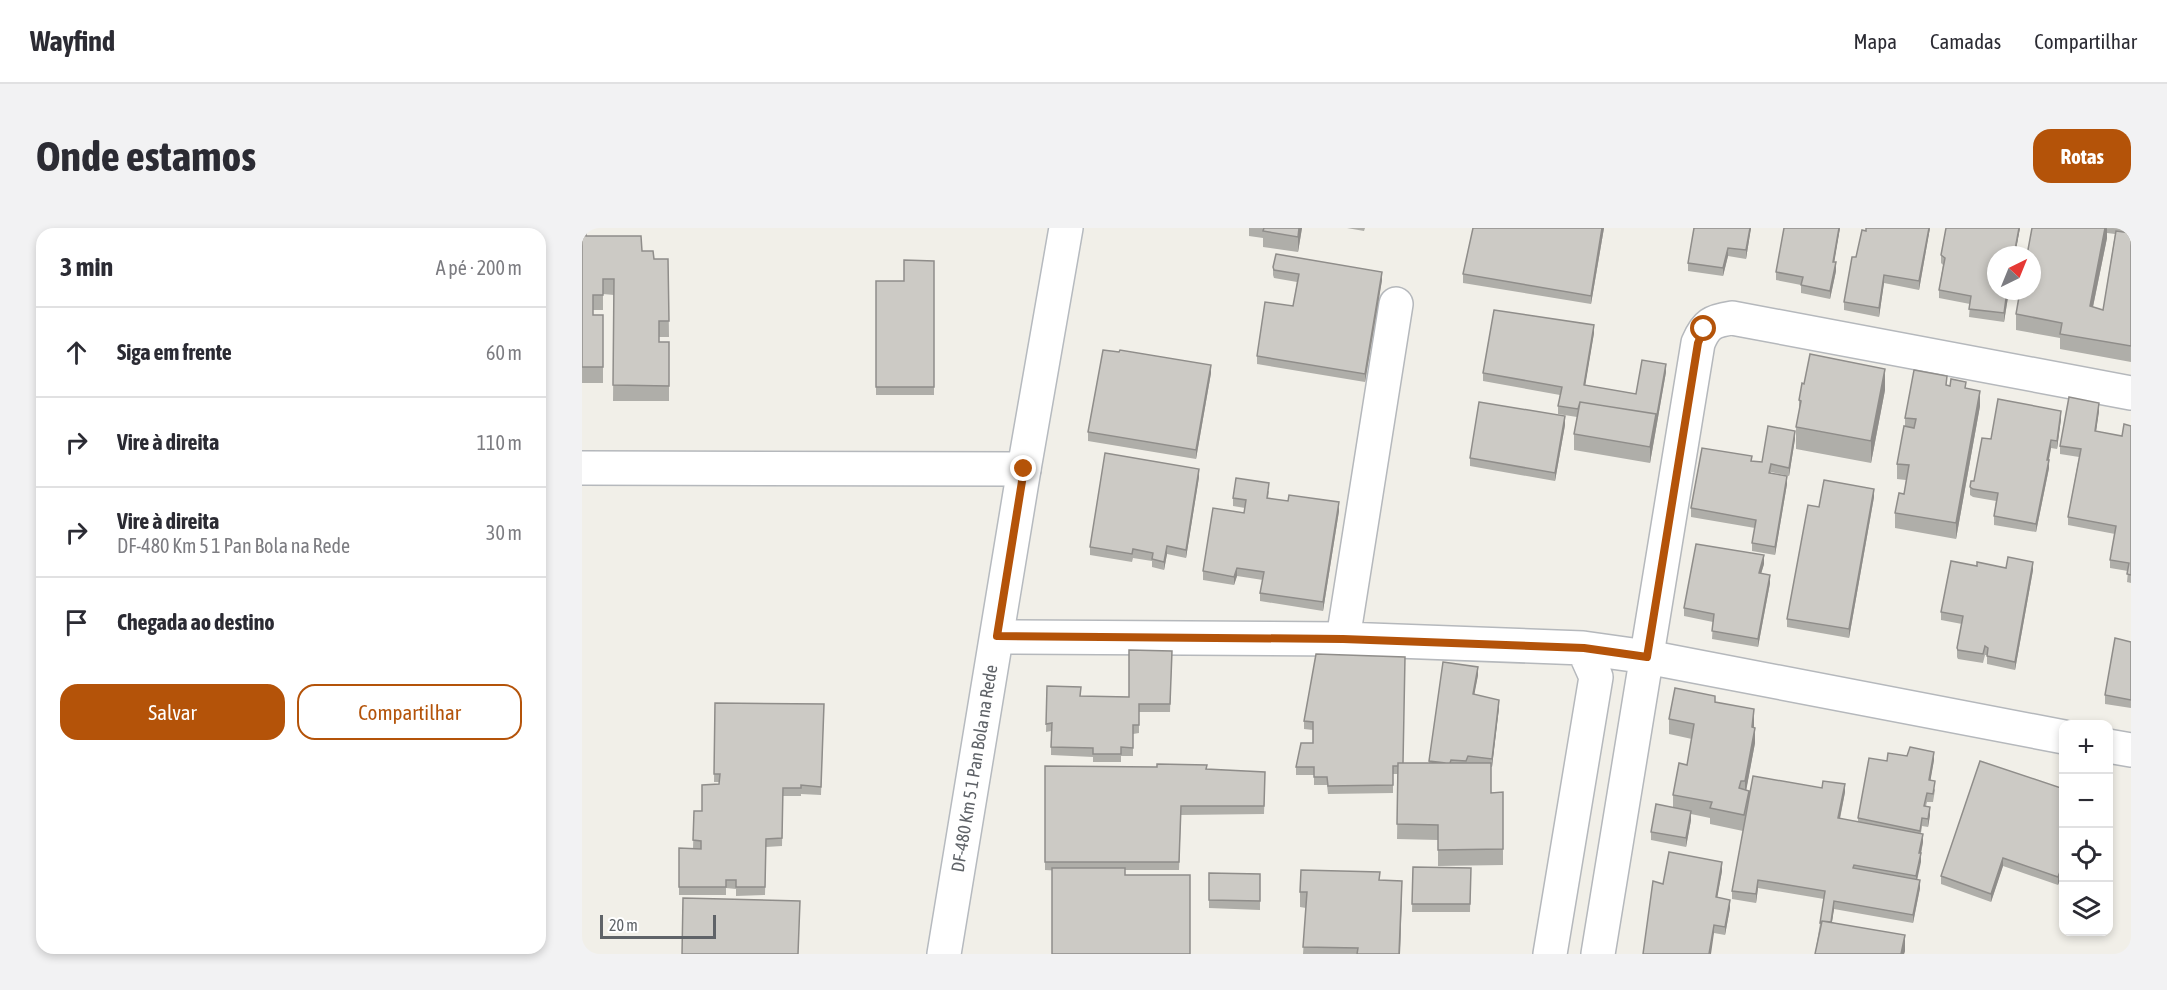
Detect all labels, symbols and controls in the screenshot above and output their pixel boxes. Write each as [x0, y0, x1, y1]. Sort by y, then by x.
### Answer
text: Wayfind [30, 25, 115, 57]
text: Mapa [1853, 29, 1897, 53]
text: Camadas [1930, 29, 2001, 53]
text: Compartilhar [2034, 29, 2137, 53]
button: Rotas [2033, 129, 2131, 183]
text: Onde estamos [36, 132, 256, 180]
north arrow [1987, 246, 2041, 300]
text: 3 min [60, 252, 113, 282]
text: A pé · 200 m [436, 256, 522, 279]
route start [1690, 315, 1716, 341]
icon: ahead [60, 336, 93, 369]
text: Siga em frente [117, 339, 232, 365]
text: 60 m [486, 341, 522, 364]
icon: right [60, 426, 93, 459]
text: Vire à direita [117, 429, 219, 455]
text: 110 m [477, 431, 522, 454]
route end [1010, 455, 1036, 481]
text: Vire à direita [117, 508, 219, 534]
icon: right [60, 516, 93, 549]
text: 30 m [486, 521, 522, 544]
text: DF-480 Km 5 1 Pan Bola na Rede [117, 534, 350, 557]
icon: arrive [60, 606, 93, 639]
text: Chegada ao destino [117, 609, 275, 635]
street label: DF-480 Km 5 1 Pan Bola na Rede [947, 663, 1002, 874]
button: Salvar [60, 684, 285, 740]
button: Compartilhar [297, 684, 522, 740]
map controls [2059, 720, 2113, 936]
button: + [2059, 720, 2113, 774]
button: − [2059, 774, 2113, 828]
button: locate [2059, 828, 2113, 882]
button: layers [2059, 882, 2113, 936]
scale bar [600, 912, 716, 940]
text: 20 m [609, 916, 638, 934]

